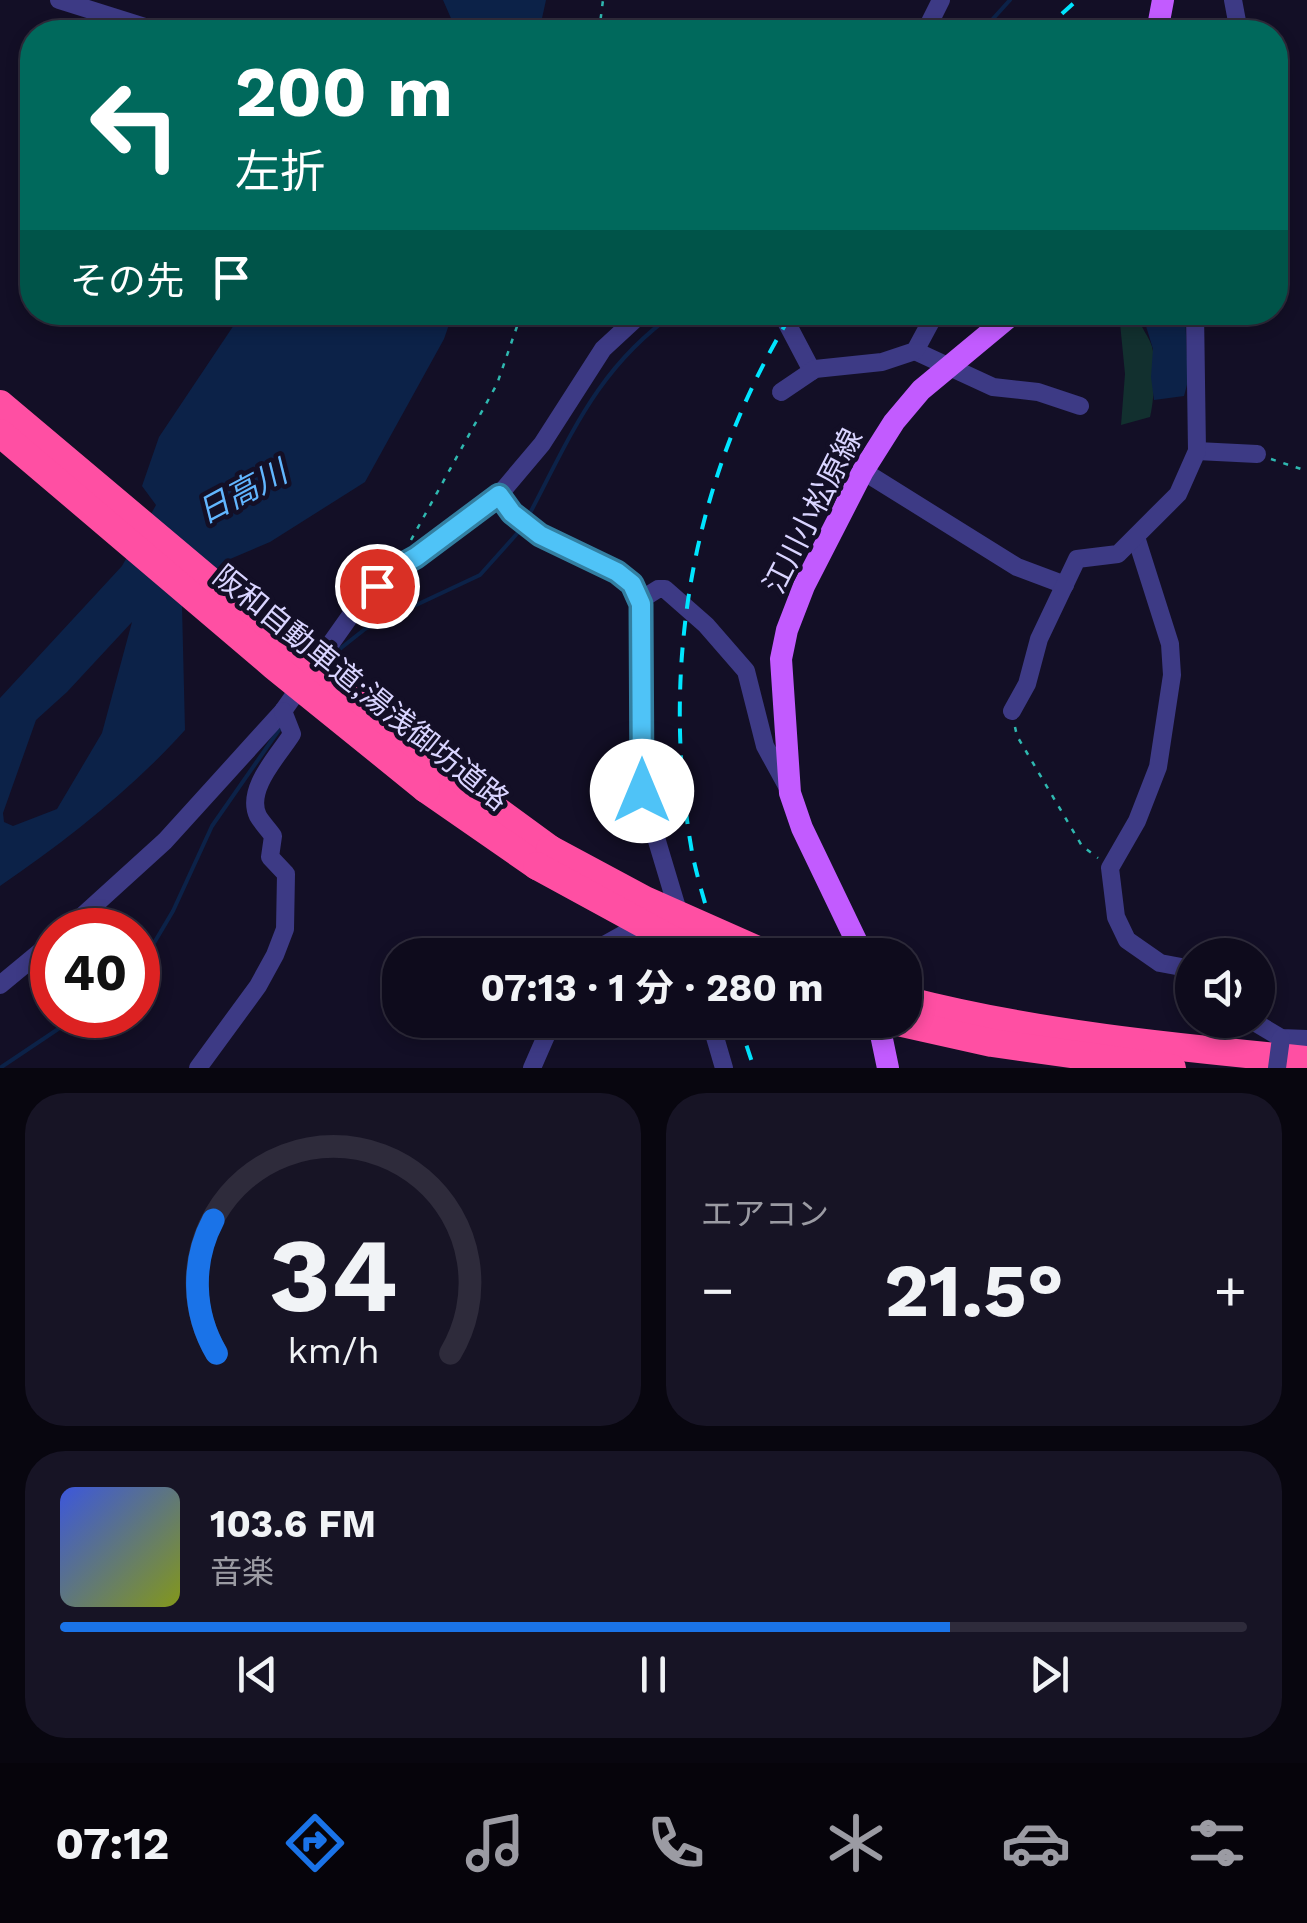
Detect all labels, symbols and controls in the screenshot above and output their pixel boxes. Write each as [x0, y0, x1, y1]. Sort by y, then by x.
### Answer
text: 200 m [235, 51, 453, 133]
icon: left [70, 60, 200, 190]
text: 左折 [235, 145, 325, 198]
icon: arrive [204, 250, 259, 305]
text: その先 [70, 259, 184, 303]
street label: 江川小松原線 [756, 423, 869, 599]
water label: 日高川 [191, 451, 296, 531]
pin [335, 544, 420, 629]
street label: 阪和自動車道;湯浅御坊道路 [207, 558, 516, 817]
icon: arrive [350, 559, 405, 614]
position arrow [590, 739, 694, 843]
speed limit sign: 40 [30, 908, 160, 1038]
map controls [1175, 938, 1275, 1038]
button: sound [1175, 938, 1275, 1038]
text: 07:13 · 1 分 · 280 m [480, 966, 824, 1010]
text: エアコン [701, 1195, 829, 1233]
text: 34 [269, 1214, 397, 1336]
text: 21.5° [884, 1246, 1064, 1334]
text: − [701, 1258, 734, 1322]
text: + [1214, 1258, 1247, 1322]
text: km/h [287, 1330, 379, 1372]
text: 103.6 FM [210, 1502, 376, 1546]
text: 音楽 [210, 1553, 274, 1591]
icon: previous [230, 1647, 285, 1702]
icon: pause [626, 1647, 681, 1702]
icon: next [1022, 1647, 1077, 1702]
icon: directions [280, 1808, 350, 1878]
icon: music [460, 1808, 530, 1878]
icon: phone [641, 1808, 711, 1878]
icon: climate [821, 1808, 891, 1878]
icon: car [1001, 1808, 1071, 1878]
icon: filters [1182, 1808, 1252, 1878]
text: 07:12 [55, 1817, 169, 1870]

